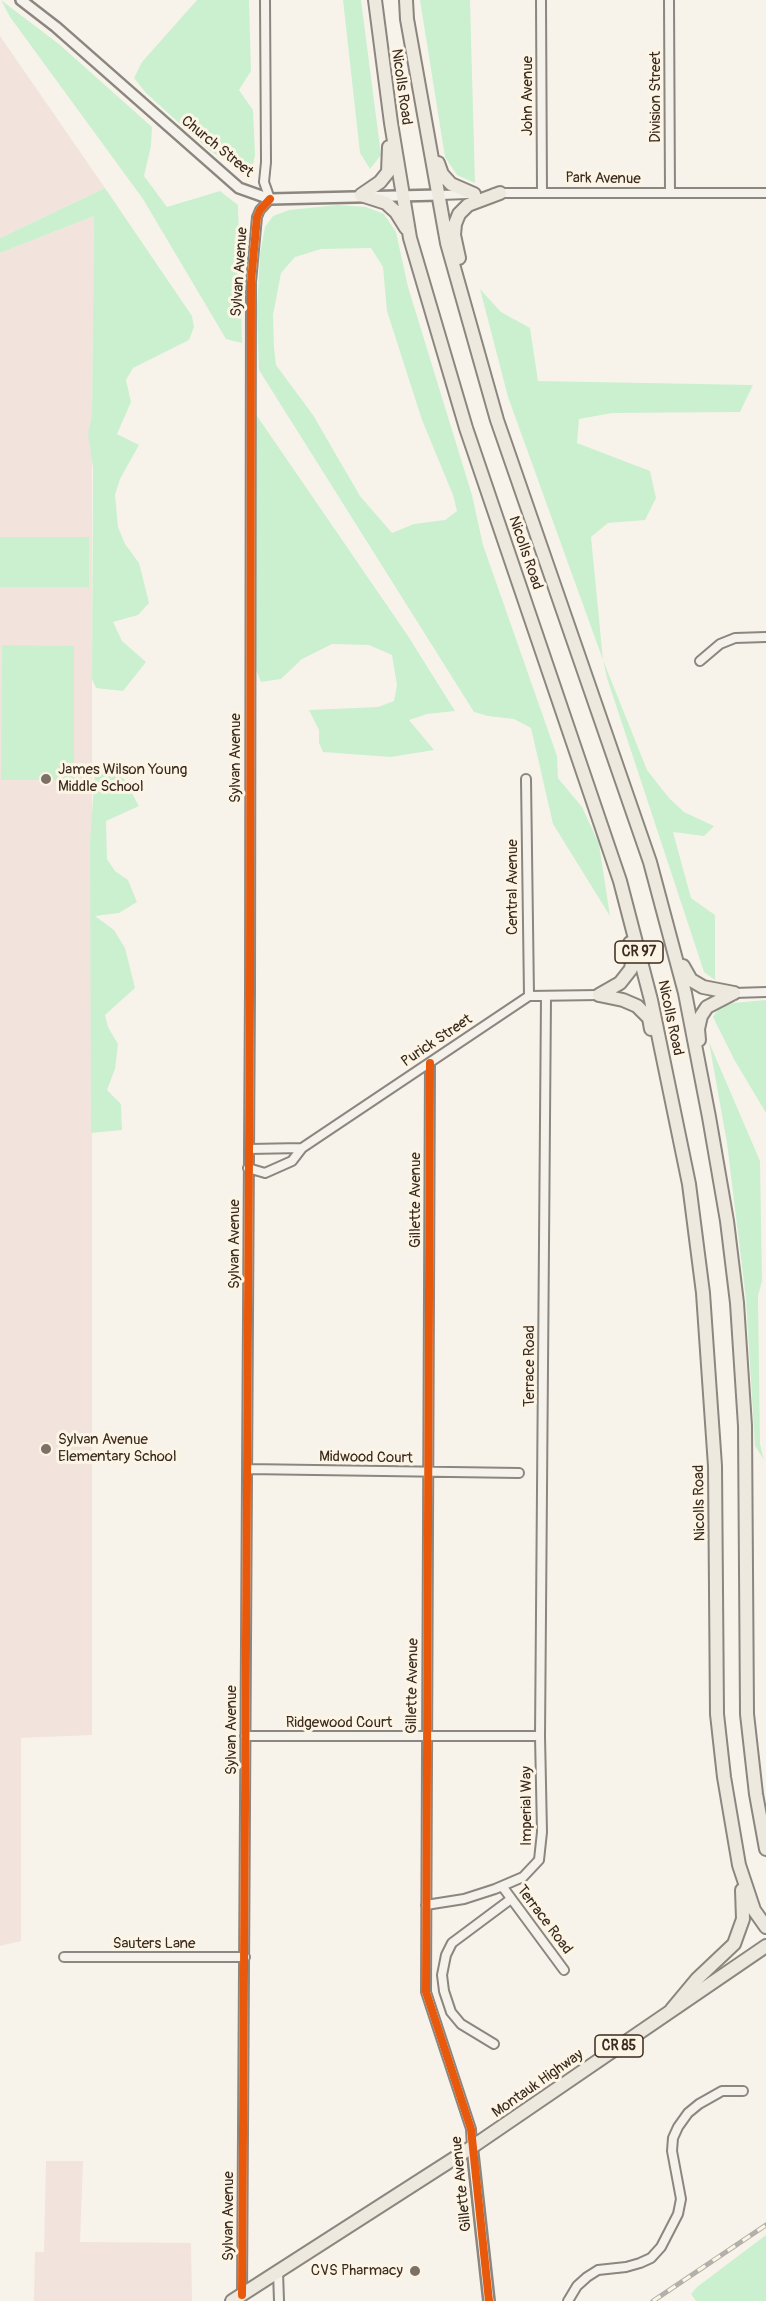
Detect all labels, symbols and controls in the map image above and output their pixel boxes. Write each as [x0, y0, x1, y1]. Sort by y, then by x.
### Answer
street label: Nicolls Road [387, 48, 415, 126]
street label: Division Street [647, 51, 665, 143]
street label: John Avenue [519, 56, 537, 136]
street label: Church Street [177, 112, 257, 182]
street label: Park Avenue [565, 169, 641, 189]
street label: Sylvan Avenue [228, 227, 252, 317]
street label: Nicolls Road [504, 514, 546, 592]
street label: Sylvan Avenue [227, 713, 245, 803]
place label: James Wilson Young Middle School [58, 761, 187, 796]
marker: James Wilson Young Middle School [39, 772, 53, 786]
street label: Central Avenue [504, 839, 522, 935]
road number: CR 97 [615, 941, 663, 963]
street label: Nicolls Road [653, 979, 687, 1057]
street label: Purick Street [398, 1011, 476, 1071]
street label: Gillette Avenue [407, 1152, 425, 1248]
street label: Sylvan Avenue [226, 1199, 244, 1289]
street label: Terrace Road [521, 1325, 539, 1407]
place label: Sylvan Avenue Elementary School [58, 1431, 176, 1466]
marker: Sylvan Avenue Elementary School [39, 1442, 53, 1456]
street label: Midwood Court [319, 1448, 413, 1468]
street label: Nicolls Road [690, 1465, 710, 1541]
street label: Gillette Avenue [403, 1638, 423, 1734]
street label: Sylvan Avenue [223, 1685, 241, 1775]
street label: Ridgewood Court [286, 1714, 392, 1732]
street label: Imperial Way [518, 1766, 536, 1846]
street label: Terrace Road [512, 1882, 576, 1958]
street label: Sauters Lane [113, 1935, 195, 1953]
road number: CR 85 [595, 2035, 643, 2057]
street label: Montauk Highway [489, 2046, 587, 2122]
street label: Gillette Avenue [448, 2135, 476, 2233]
street label: Sylvan Avenue [220, 2171, 238, 2261]
place label: CVS Pharmacy [311, 2262, 403, 2280]
marker: CVS Pharmacy [408, 2264, 422, 2278]

